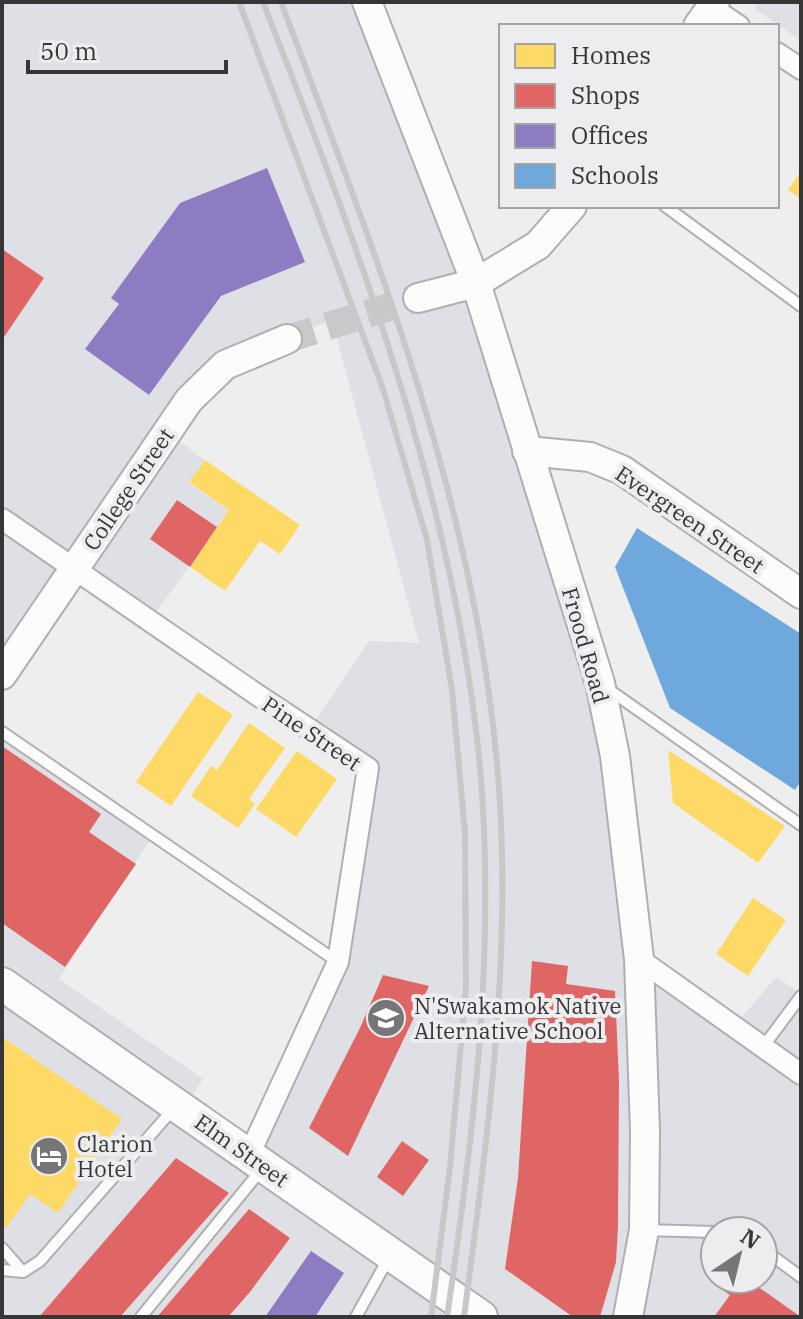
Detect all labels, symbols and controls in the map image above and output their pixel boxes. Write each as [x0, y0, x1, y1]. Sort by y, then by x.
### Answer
scale bar [28, 24, 226, 74]
legend [499, 24, 779, 208]
text: 50 m [40, 35, 97, 67]
text: Homes [571, 39, 651, 71]
text: Shops [571, 79, 640, 111]
text: Offices [571, 119, 648, 151]
text: Schools [571, 159, 659, 191]
street label: College Street [76, 422, 180, 556]
street label: Evergreen Street [610, 459, 770, 580]
street label: Frood Road [556, 584, 616, 706]
street label: Pine Street [257, 689, 367, 777]
place label: N'Swakamok Native Alternative School [414, 991, 621, 1045]
school or university icon: N'Swakamok Native Alternative School [365, 997, 407, 1039]
street label: Elm Street [189, 1107, 295, 1193]
place label: Clarion Hotel [77, 1129, 153, 1183]
hotel icon: Clarion Hotel [28, 1135, 70, 1177]
north arrow [699, 1215, 779, 1295]
text: N [735, 1221, 766, 1255]

